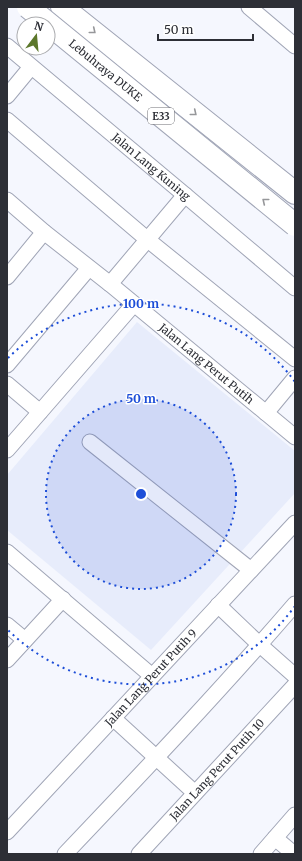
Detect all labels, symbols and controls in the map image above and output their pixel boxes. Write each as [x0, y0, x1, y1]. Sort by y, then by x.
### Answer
north arrow [16, 16, 56, 56]
scale bar [158, 16, 253, 42]
text: N [33, 18, 45, 34]
text: 50 m [164, 22, 193, 37]
one-way arrow [88, 27, 95, 34]
street label: Lebuhraya DUKE [66, 36, 145, 104]
road number: E33 [148, 108, 174, 124]
one-way arrow [190, 108, 197, 115]
street label: Jalan Lang Kuning [108, 129, 193, 204]
one-way arrow [262, 198, 269, 205]
text: 100 m [123, 296, 159, 311]
street label: Jalan Lang Perut Putih [155, 320, 257, 407]
text: 50 m [126, 391, 156, 406]
centre of rings [134, 487, 148, 501]
street label: Jalan Lang Perut Putih 9 [101, 626, 200, 730]
street label: Jalan Lang Perut Putih 10 [166, 716, 267, 824]

